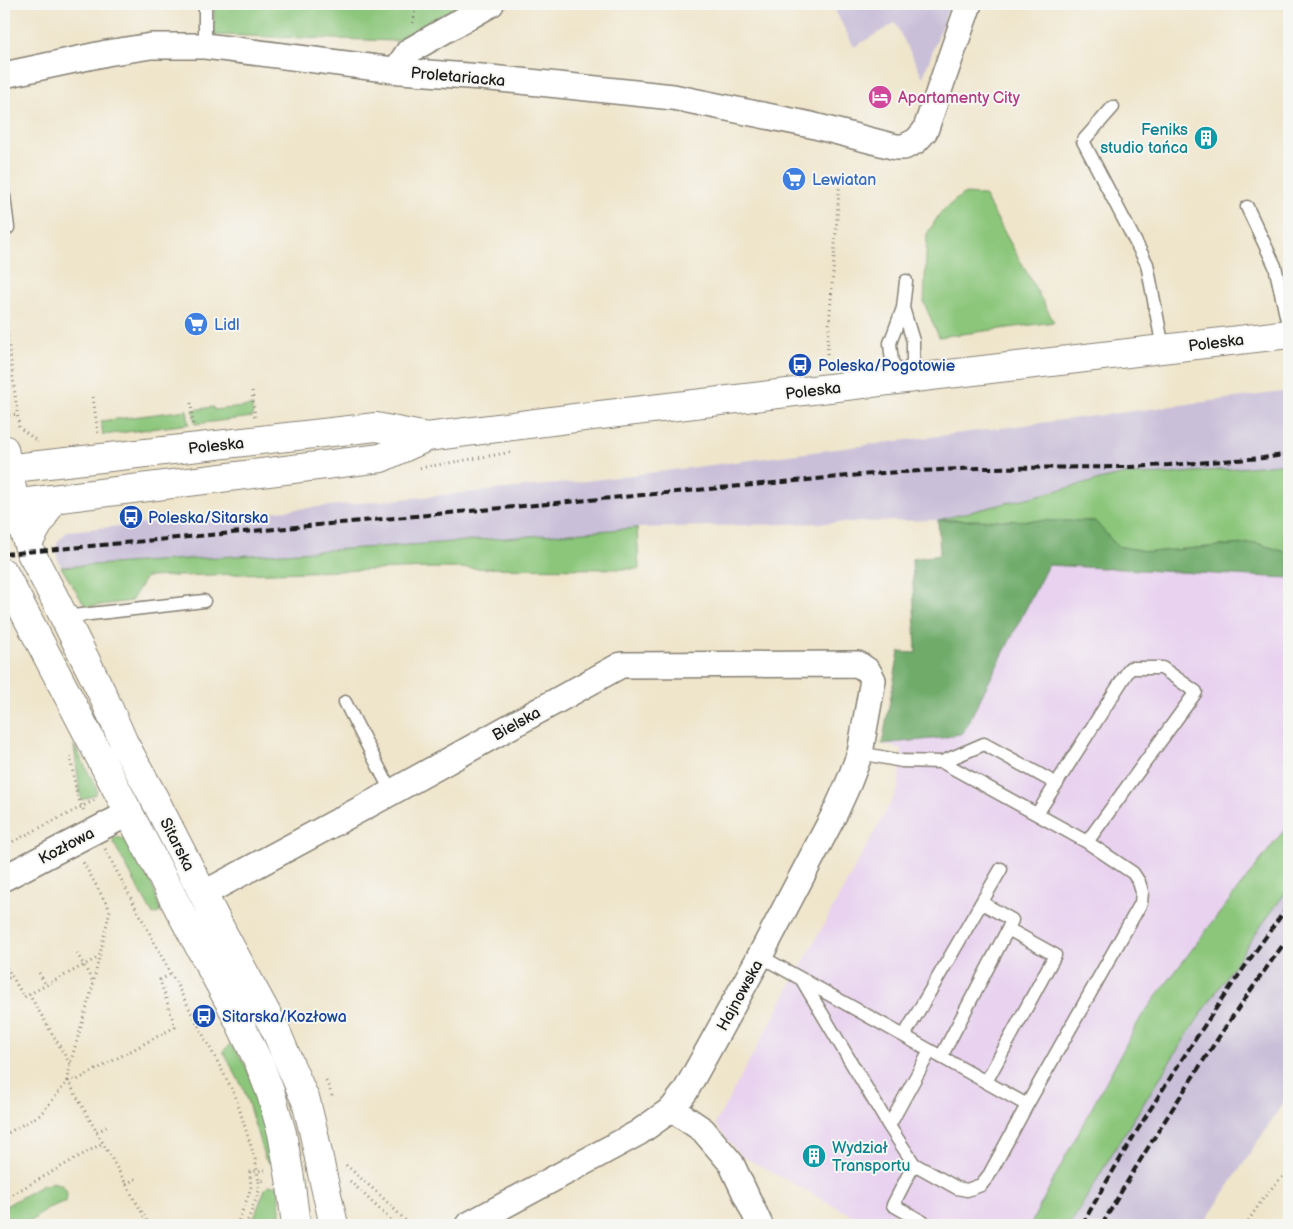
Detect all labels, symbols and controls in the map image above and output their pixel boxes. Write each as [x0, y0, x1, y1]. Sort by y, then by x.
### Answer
street label: Proletariacka [410, 64, 506, 91]
hotel icon: Apartamenty City [867, 84, 893, 110]
place label: Apartamenty City [898, 89, 1021, 108]
place label: Feniks studio tańca [1100, 121, 1188, 158]
building icon: Feniks studio tańca [1193, 125, 1219, 151]
supermarket icon: Lewiatan [781, 166, 807, 192]
place label: Lewiatan [812, 171, 876, 190]
supermarket icon: Lidl [183, 311, 209, 337]
place label: Lidl [214, 316, 240, 335]
street label: Poleska [1187, 331, 1245, 356]
bus stop icon: Poleska/Pogotowie [787, 352, 813, 378]
place label: Poleska/Pogotowie [818, 357, 956, 376]
street label: Poleska [784, 379, 842, 404]
street label: Poleska [187, 434, 245, 459]
bus stop icon: Poleska/Sitarska [118, 504, 144, 530]
place label: Poleska/Sitarska [148, 509, 268, 528]
street label: Bielska [489, 703, 544, 745]
street label: Sitarska [155, 815, 198, 874]
street label: Kozłowa [36, 824, 98, 869]
street label: Hajnowska [713, 957, 767, 1034]
bus stop icon: Sitarska/Kozłowa [191, 1003, 217, 1029]
place label: Sitarska/Kozłowa [222, 1008, 347, 1027]
place label: Wydział Transportu [832, 1139, 910, 1176]
building icon: Wydział Transportu [801, 1143, 827, 1169]

